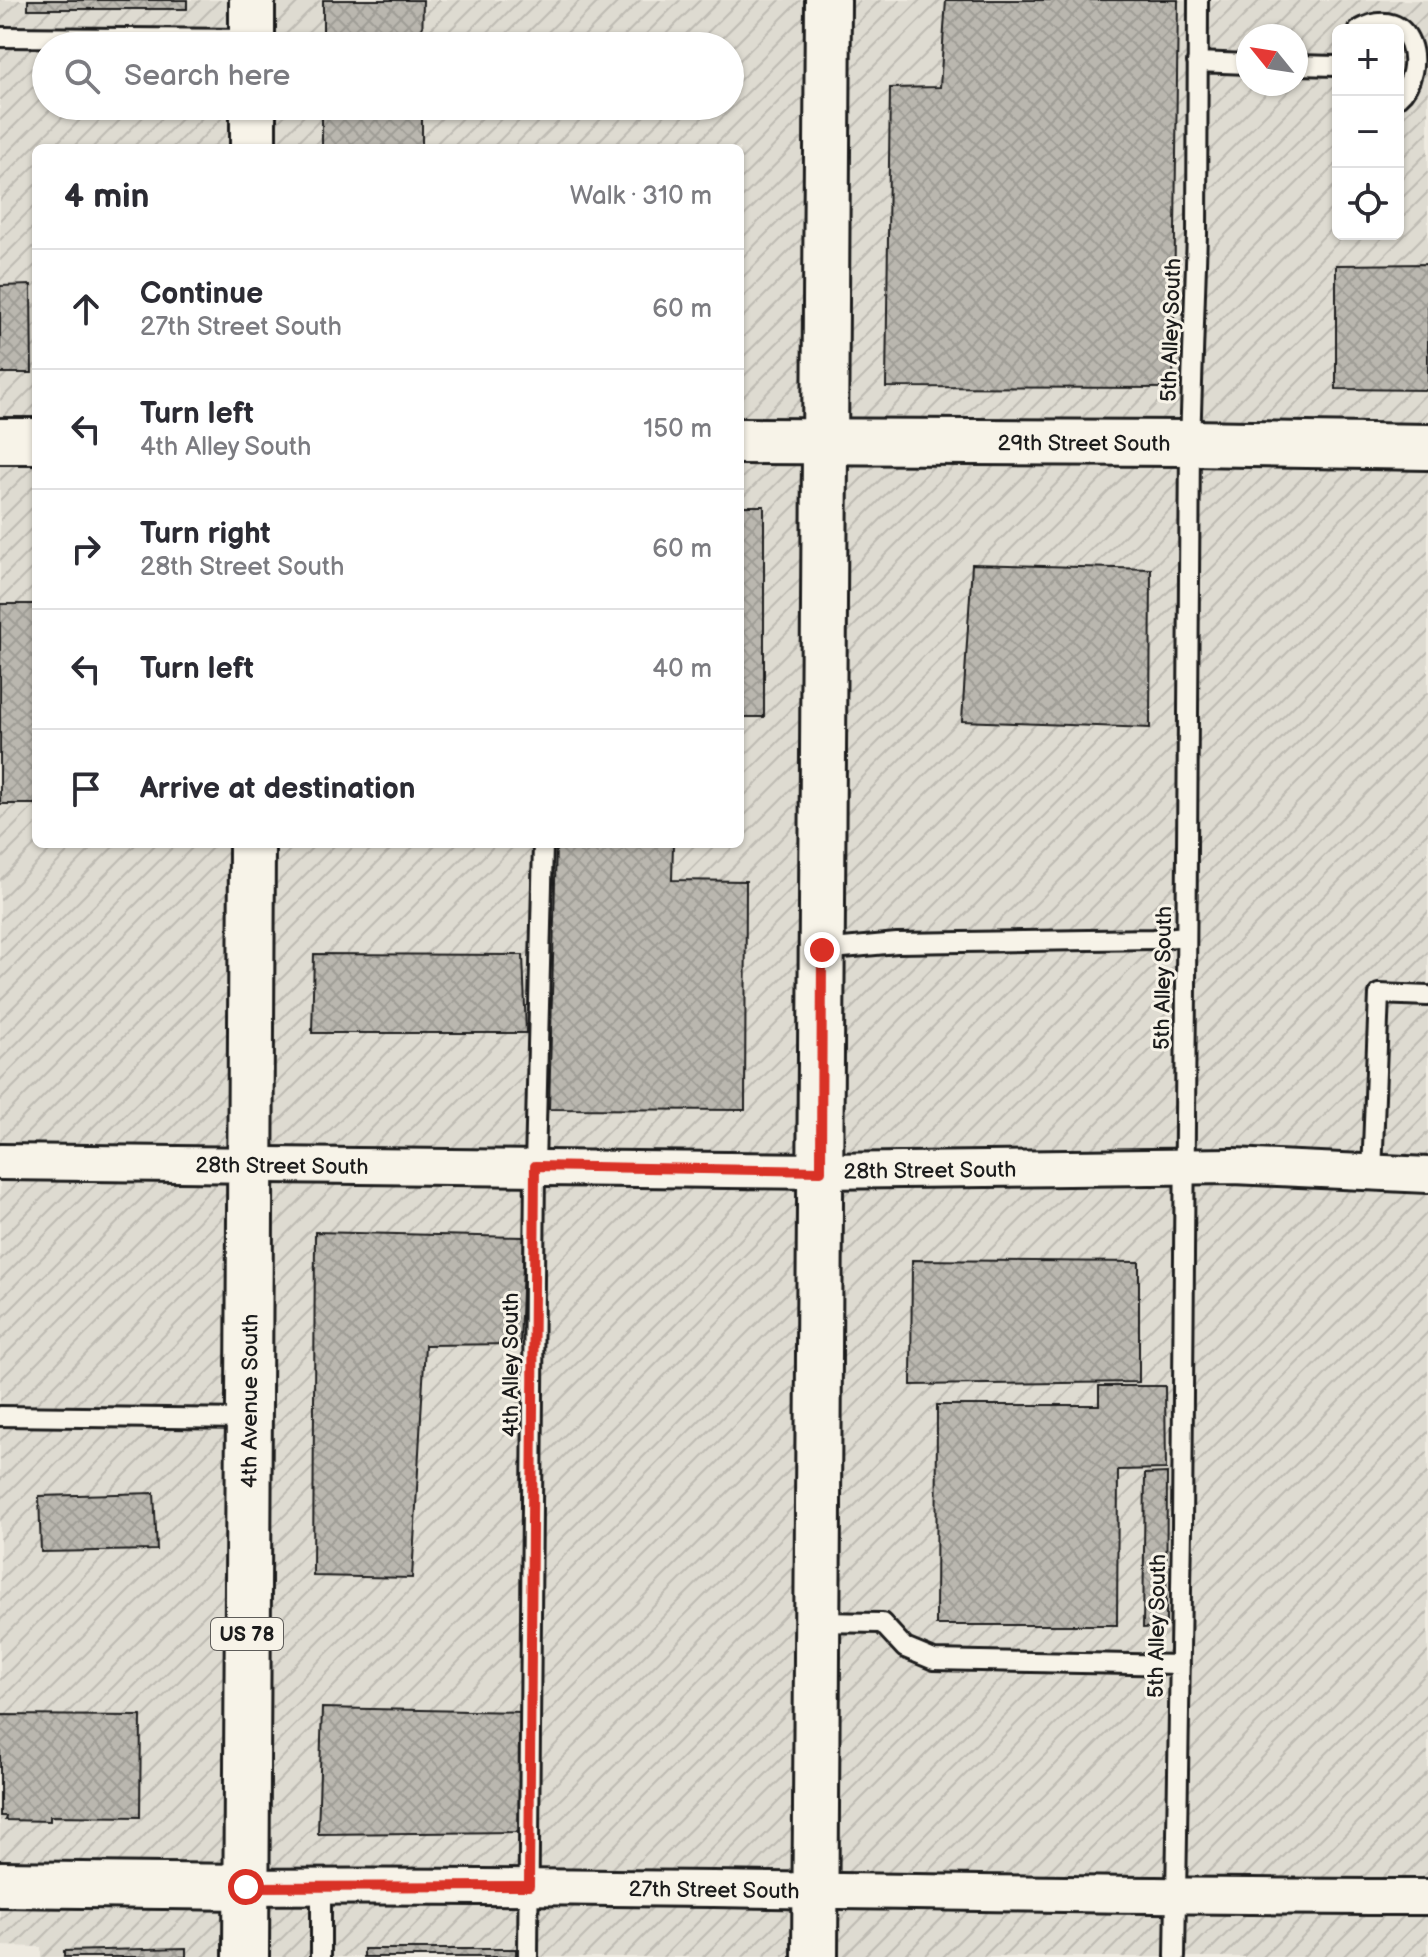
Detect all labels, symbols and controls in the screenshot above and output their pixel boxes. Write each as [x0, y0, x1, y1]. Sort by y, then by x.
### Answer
north arrow [1236, 24, 1308, 96]
map controls [1332, 24, 1404, 240]
button: + [1332, 24, 1404, 96]
search box [32, 32, 744, 120]
icon: search [60, 54, 104, 98]
text: Search here [124, 58, 290, 94]
button: − [1332, 96, 1404, 168]
button: locate [1332, 168, 1404, 240]
text: 4 min [64, 176, 150, 217]
text: Walk · 310 m [570, 181, 712, 212]
street label: 5th Alley South [1155, 258, 1188, 403]
text: Continue [140, 276, 263, 312]
icon: ahead [64, 287, 108, 331]
text: 60 m [652, 294, 712, 325]
text: 27th Street South [140, 312, 342, 343]
text: Turn left [140, 396, 254, 432]
icon: left [64, 407, 108, 451]
text: 150 m [643, 414, 712, 445]
street label: 29th Street South [997, 430, 1171, 458]
text: 4th Alley South [140, 432, 311, 463]
text: Turn right [140, 516, 271, 552]
icon: right [64, 527, 108, 571]
text: 60 m [652, 534, 712, 565]
text: 28th Street South [140, 552, 344, 583]
icon: left [64, 647, 108, 691]
text: Turn left [140, 651, 254, 687]
text: 40 m [652, 654, 712, 685]
icon: arrive [64, 767, 108, 811]
text: Arrive at destination [140, 771, 416, 807]
street label: 5th Alley South [1149, 906, 1178, 1050]
route end [804, 932, 840, 968]
street label: 28th Street South [195, 1152, 369, 1181]
street label: 28th Street South [843, 1157, 1017, 1186]
street label: 4th Alley South [498, 1293, 525, 1437]
street label: 4th Avenue South [237, 1314, 264, 1488]
street label: 5th Alley South [1143, 1554, 1172, 1698]
road number: US 78 [211, 1618, 283, 1650]
route start [228, 1869, 264, 1905]
street label: 27th Street South [628, 1876, 800, 1905]

